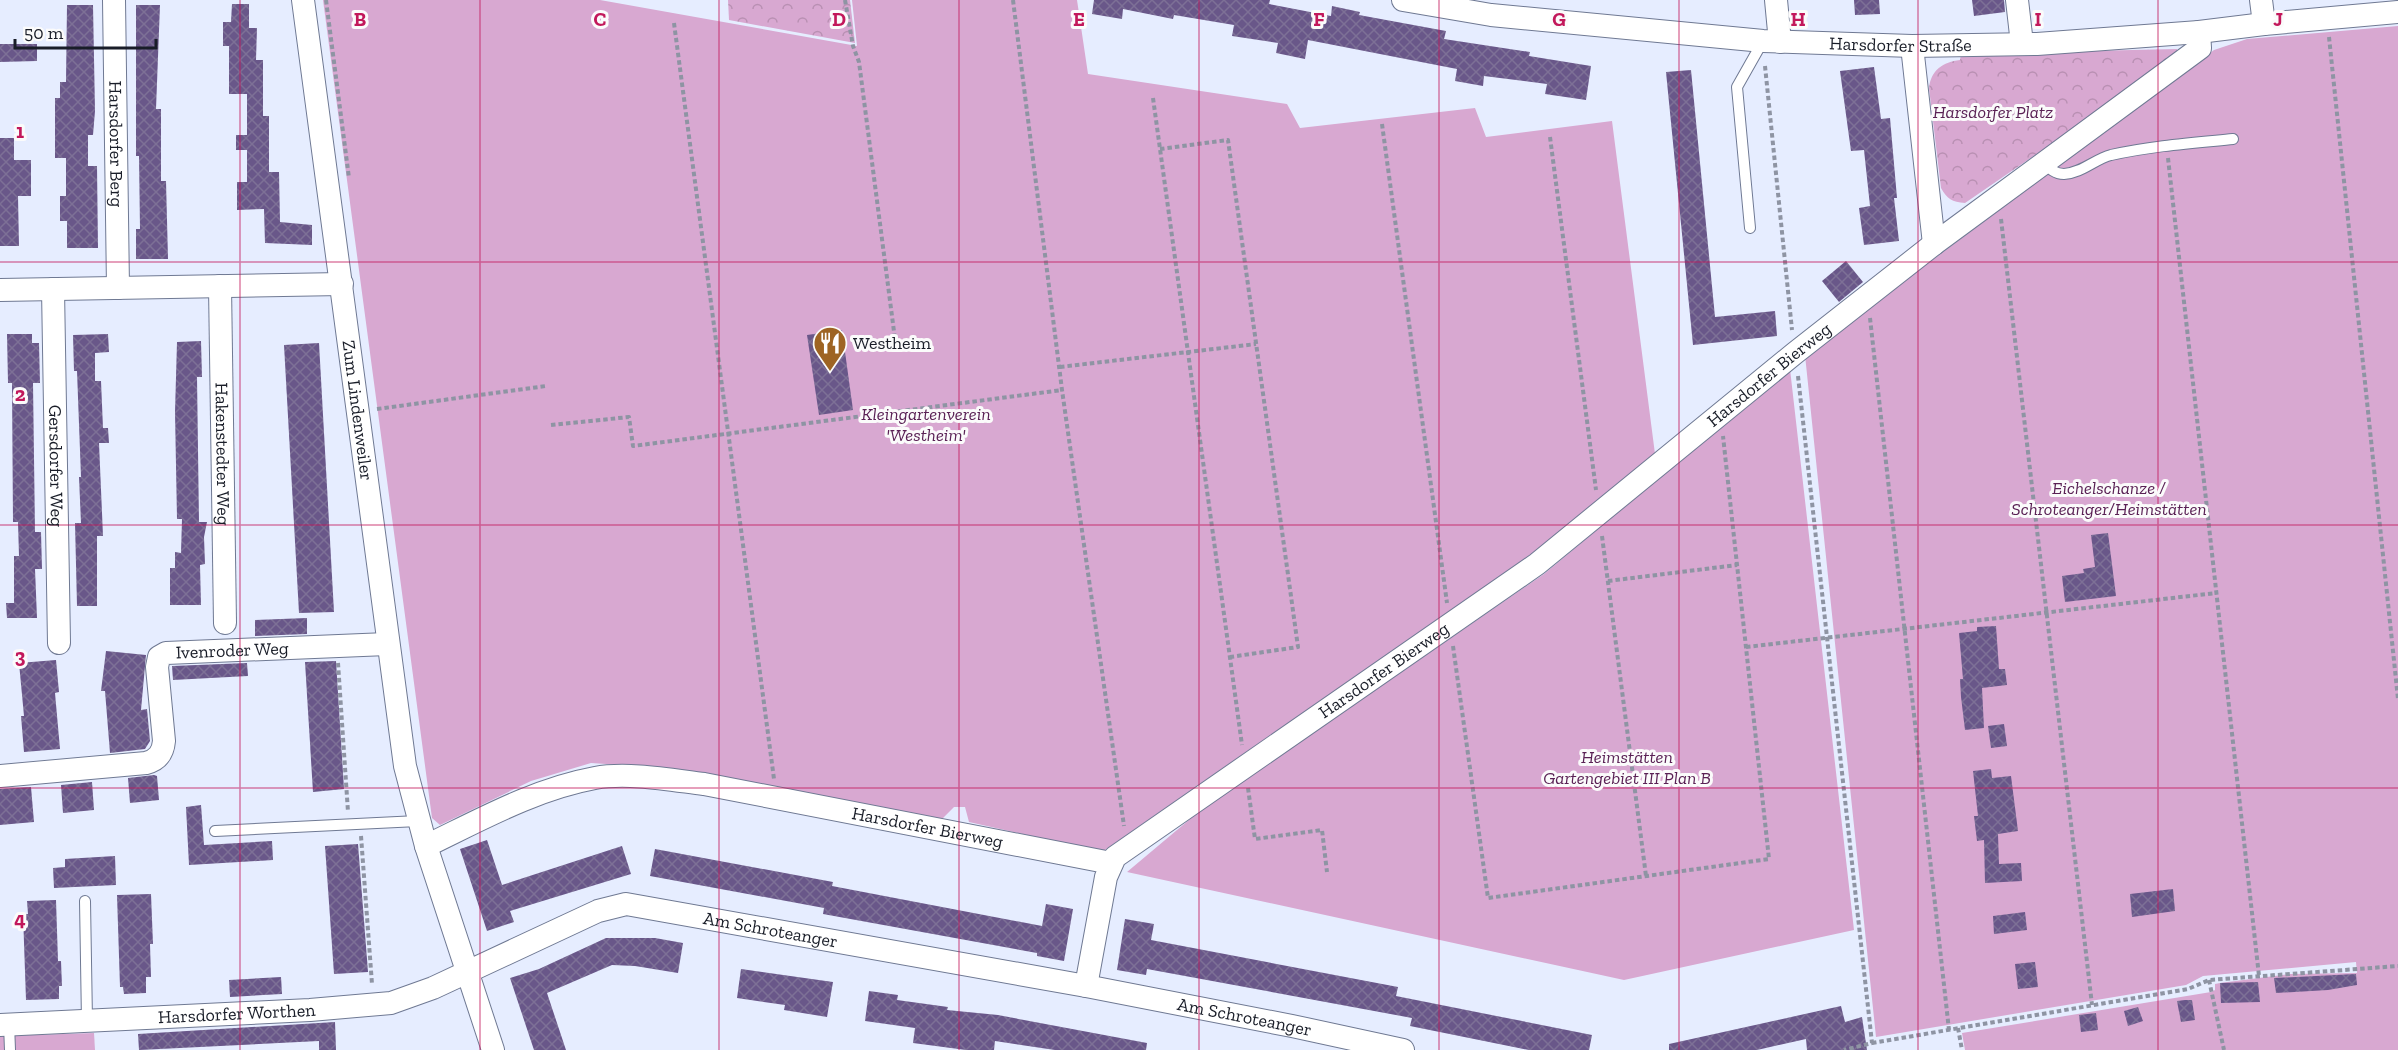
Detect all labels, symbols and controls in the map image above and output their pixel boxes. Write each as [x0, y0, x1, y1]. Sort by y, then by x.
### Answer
text: B [354, 7, 366, 31]
text: C [594, 7, 607, 31]
text: D [832, 7, 846, 31]
text: E [1073, 7, 1085, 31]
text: F [1313, 7, 1325, 31]
text: G [1552, 7, 1566, 31]
text: H [1790, 7, 1806, 31]
text: I [2034, 7, 2042, 31]
text: J [2273, 7, 2283, 31]
scale bar [15, 12, 156, 50]
text: 50 m [24, 22, 64, 44]
street label: Harsdorfer Straße [1829, 32, 1972, 57]
street label: Harsdorfer Berg [104, 81, 128, 208]
park label: Harsdorfer Platz [1933, 101, 2053, 123]
text: 1 [16, 119, 24, 143]
street label: Harsdorfer Bierweg [1702, 318, 1836, 432]
restaurant icon: Westheim [812, 325, 848, 372]
place label: Westheim [853, 332, 932, 354]
street label: Zum Lindenweiler [337, 339, 378, 482]
text: 2 [15, 382, 26, 406]
street label: Hakenstedter Weg [210, 382, 235, 526]
park label: Kleingartenverein 'Westheim' [861, 403, 991, 446]
street label: Gersdorfer Weg [44, 405, 68, 527]
park label: Eichelschanze / Schroteanger/Heimstätten [2011, 477, 2207, 520]
street label: Harsdorfer Bierweg [1314, 617, 1453, 723]
street label: Ivenroder Weg [175, 637, 289, 664]
text: 3 [15, 644, 26, 668]
park label: Heimstätten Gartengebiet III Plan B [1543, 746, 1711, 789]
street label: Harsdorfer Bierweg [850, 802, 1005, 853]
text: 4 [14, 907, 26, 931]
street label: Am Schroteanger [702, 907, 840, 953]
street label: Am Schroteanger [1176, 993, 1314, 1041]
street label: Harsdorfer Worthen [158, 999, 317, 1028]

